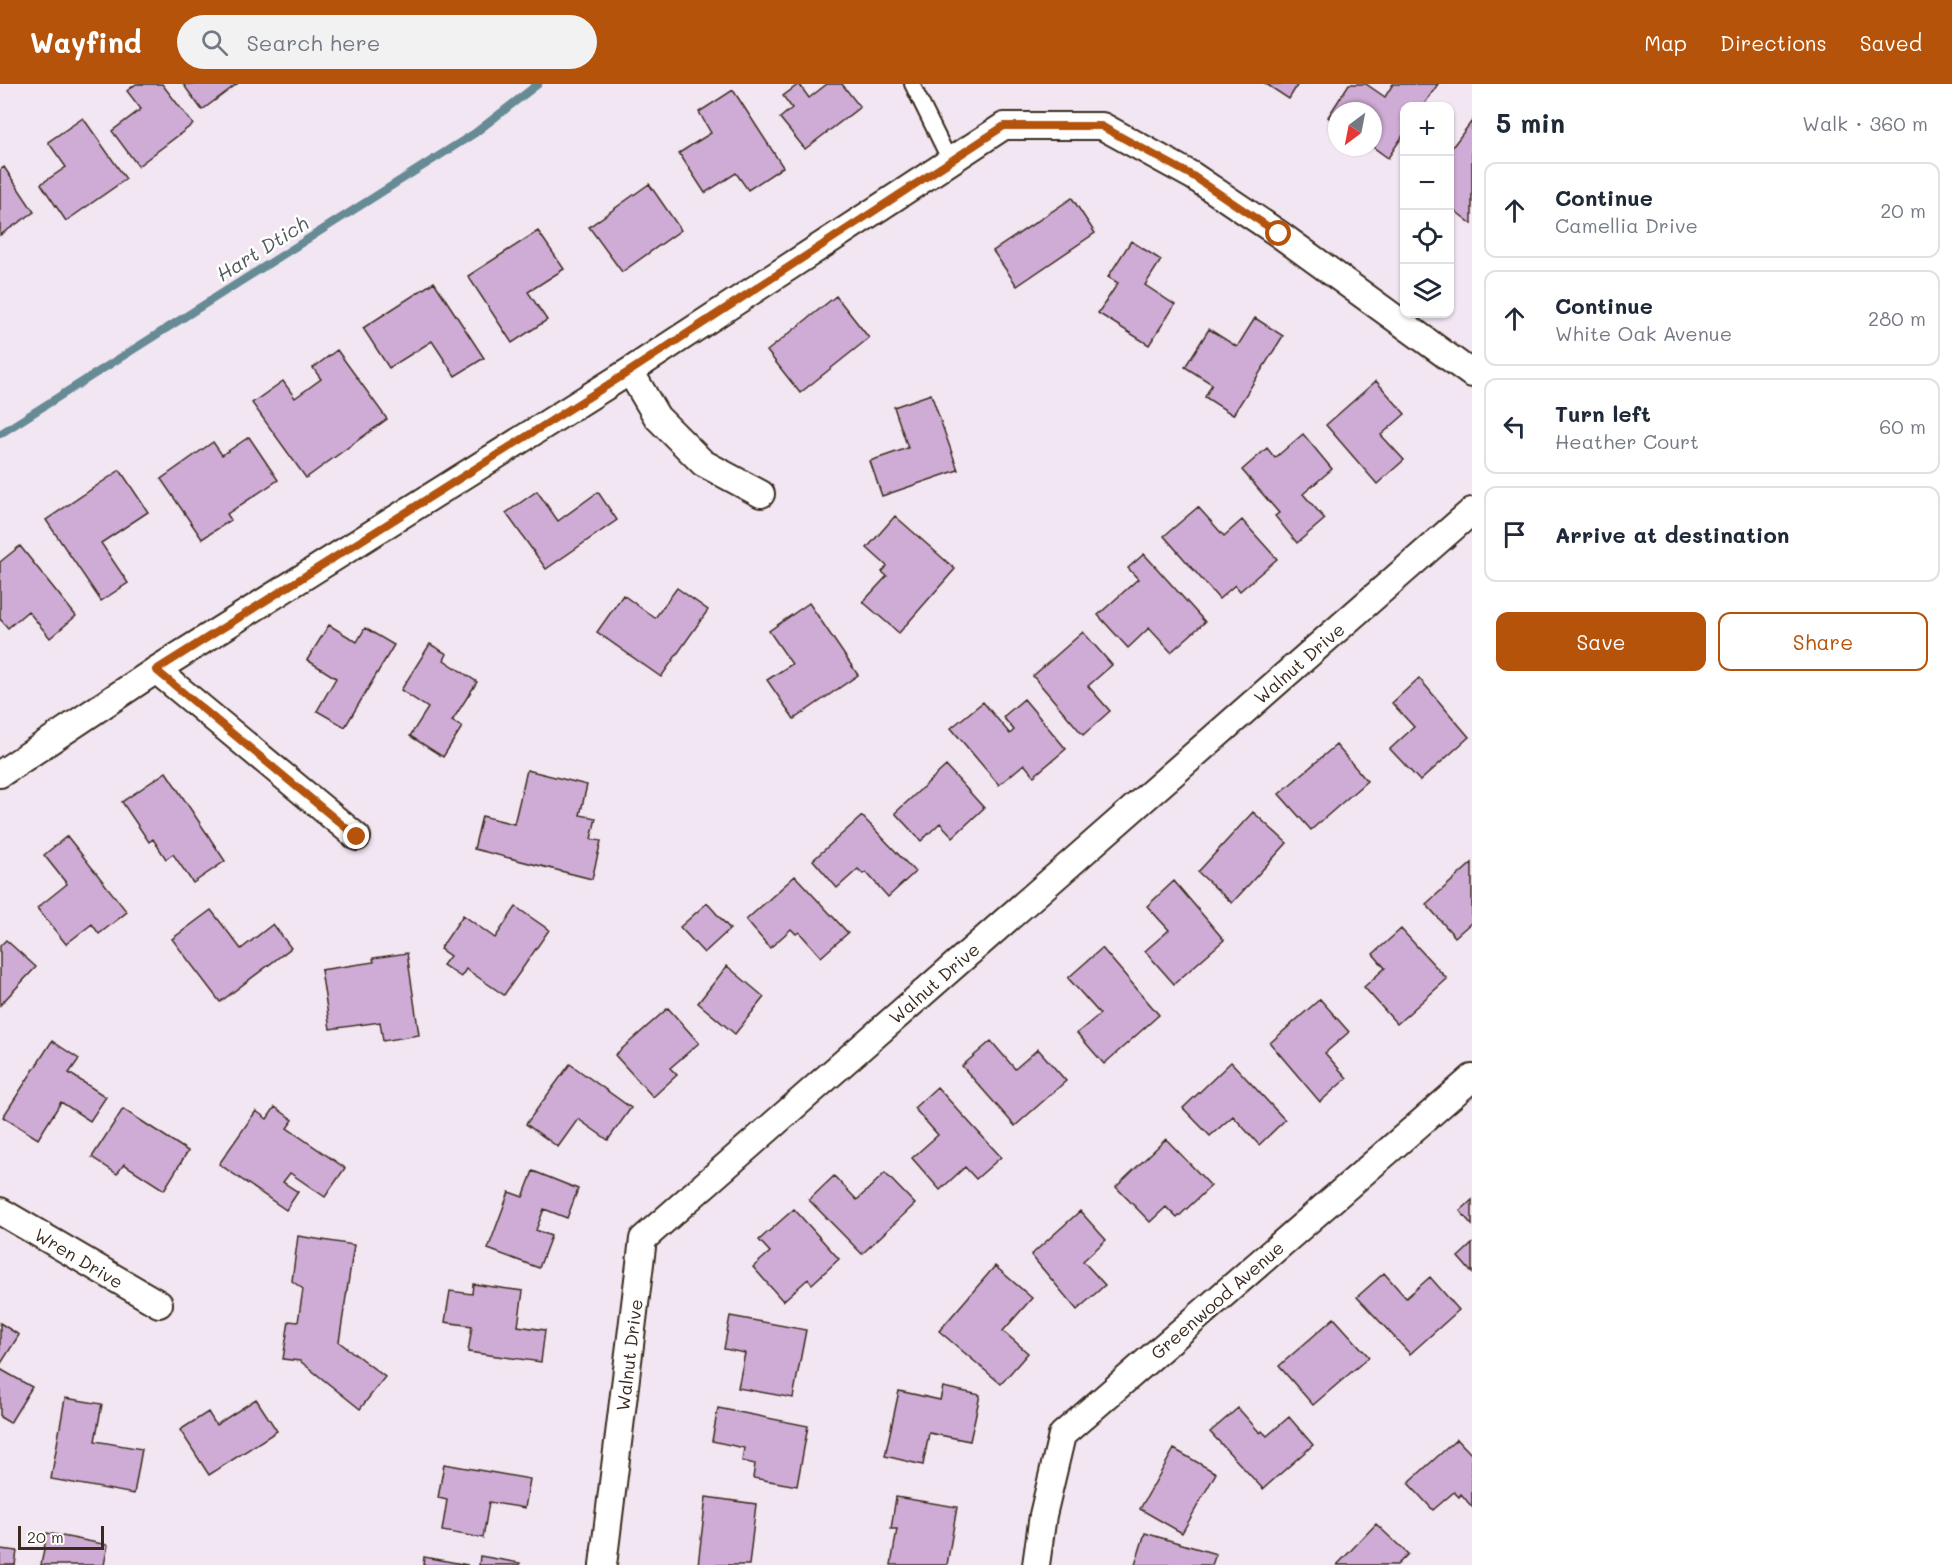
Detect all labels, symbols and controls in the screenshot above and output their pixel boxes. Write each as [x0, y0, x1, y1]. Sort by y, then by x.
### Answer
search box [177, 15, 597, 69]
text: Wayfind [30, 24, 141, 60]
icon: search [198, 26, 231, 59]
text: Search here [246, 28, 380, 57]
text: Map [1644, 29, 1687, 56]
text: Directions [1720, 29, 1827, 56]
text: Saved [1860, 29, 1922, 56]
north arrow [1328, 102, 1382, 156]
map controls [1400, 102, 1454, 318]
button: + [1400, 102, 1454, 156]
text: 5 min [1496, 106, 1565, 140]
text: Walk · 360 m [1802, 110, 1928, 136]
button: − [1400, 156, 1454, 210]
text: Continue [1555, 183, 1653, 212]
icon: ahead [1498, 194, 1531, 227]
text: 20 m [1880, 197, 1926, 223]
water label: Hart Dtich [211, 210, 313, 286]
button: locate [1400, 210, 1454, 264]
text: Camellia Drive [1555, 212, 1698, 238]
route start [1265, 220, 1291, 246]
button: layers [1400, 264, 1454, 318]
text: Continue [1555, 291, 1653, 320]
icon: ahead [1498, 302, 1531, 335]
text: 280 m [1868, 305, 1926, 331]
text: White Oak Avenue [1555, 320, 1732, 346]
text: Turn left [1555, 399, 1651, 428]
icon: left [1498, 410, 1531, 443]
text: 60 m [1879, 413, 1926, 439]
text: Heather Court [1555, 428, 1699, 454]
icon: arrive [1498, 518, 1531, 551]
text: Arrive at destination [1555, 520, 1790, 549]
button: Save [1496, 612, 1706, 671]
button: Share [1718, 612, 1928, 671]
street label: Walnut Drive [1249, 617, 1349, 709]
route end [343, 823, 369, 849]
street label: Walnut Drive [884, 937, 984, 1029]
street label: Wren Drive [30, 1222, 128, 1294]
street label: Greenwood Avenue [1145, 1235, 1289, 1365]
street label: Walnut Drive [610, 1298, 648, 1412]
scale bar [18, 1523, 104, 1550]
text: 20 m [27, 1526, 64, 1547]

